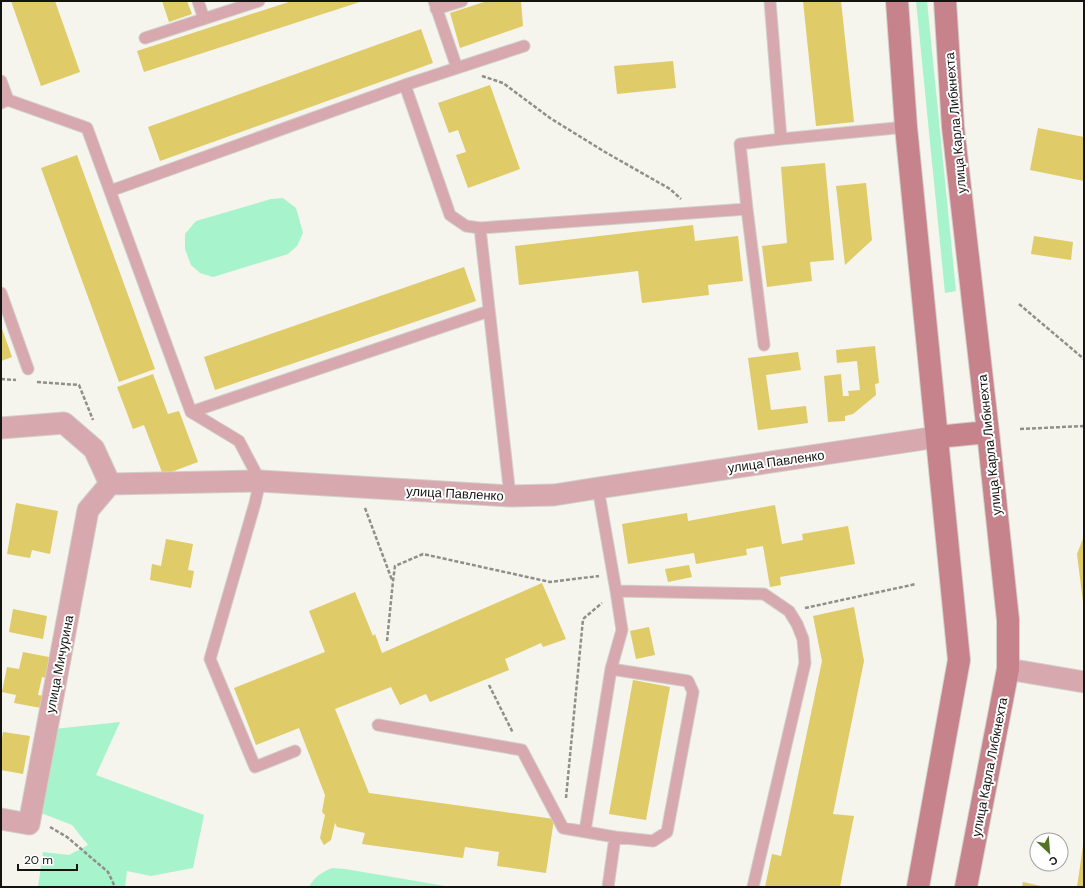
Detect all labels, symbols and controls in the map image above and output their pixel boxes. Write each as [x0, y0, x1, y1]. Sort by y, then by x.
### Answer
street label: улица Карла Либкнехта [941, 51, 970, 194]
street label: улица Карла Либкнехта [974, 373, 1005, 516]
street label: улица Павленко [727, 446, 825, 477]
street label: улица Павленко [406, 482, 504, 505]
street label: улица Мичурина [42, 613, 77, 714]
street label: улица Карла Либкнехта [968, 695, 1011, 838]
north arrow [1029, 832, 1069, 872]
scale bar [18, 846, 77, 872]
text: 20 m [24, 852, 53, 868]
text: С [1047, 853, 1060, 869]

